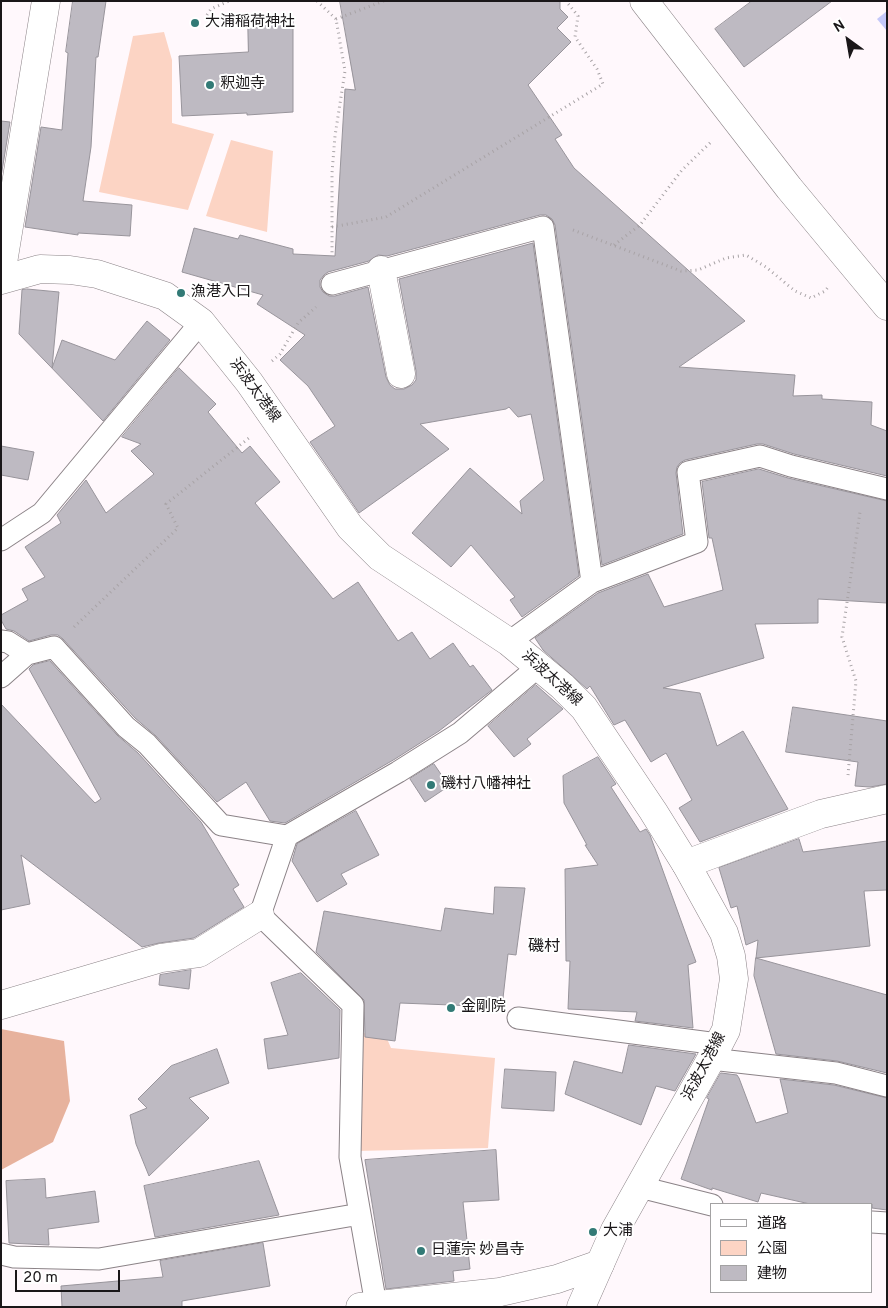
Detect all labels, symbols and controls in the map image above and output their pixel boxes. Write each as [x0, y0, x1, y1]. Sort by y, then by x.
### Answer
place label: 大浦稲荷神社 [205, 14, 295, 32]
north arrow [823, 15, 873, 65]
marker: 大浦稲荷神社 [189, 17, 201, 29]
text: N [831, 17, 849, 37]
place label: 釈迦寺 [220, 76, 265, 94]
marker: 釈迦寺 [204, 79, 216, 91]
place label: 漁港入口 [191, 284, 251, 302]
marker: 漁港入口 [175, 287, 187, 299]
street label: 浜波太港線 [225, 355, 283, 427]
street label: 浜波太港線 [517, 647, 585, 711]
place label: 磯村八幡神社 [441, 776, 531, 794]
marker: 磯村八幡神社 [425, 779, 437, 791]
district label: 磯村 [528, 938, 560, 958]
place label: 金剛院 [461, 999, 506, 1017]
marker: 金剛院 [445, 1002, 457, 1014]
street label: 浜波太港線 [679, 1030, 731, 1104]
legend [710, 1203, 873, 1293]
text: 道路 [757, 1215, 787, 1234]
place label: 大浦 [603, 1223, 633, 1241]
marker: 大浦 [587, 1226, 599, 1238]
text: 公園 [757, 1240, 787, 1259]
place label: 日蓮宗 妙昌寺 [431, 1242, 525, 1260]
marker: 日蓮宗 妙昌寺 [415, 1245, 427, 1257]
scale bar [18, 1260, 122, 1292]
text: 建物 [757, 1265, 787, 1284]
text: 20 m [23, 1269, 58, 1288]

